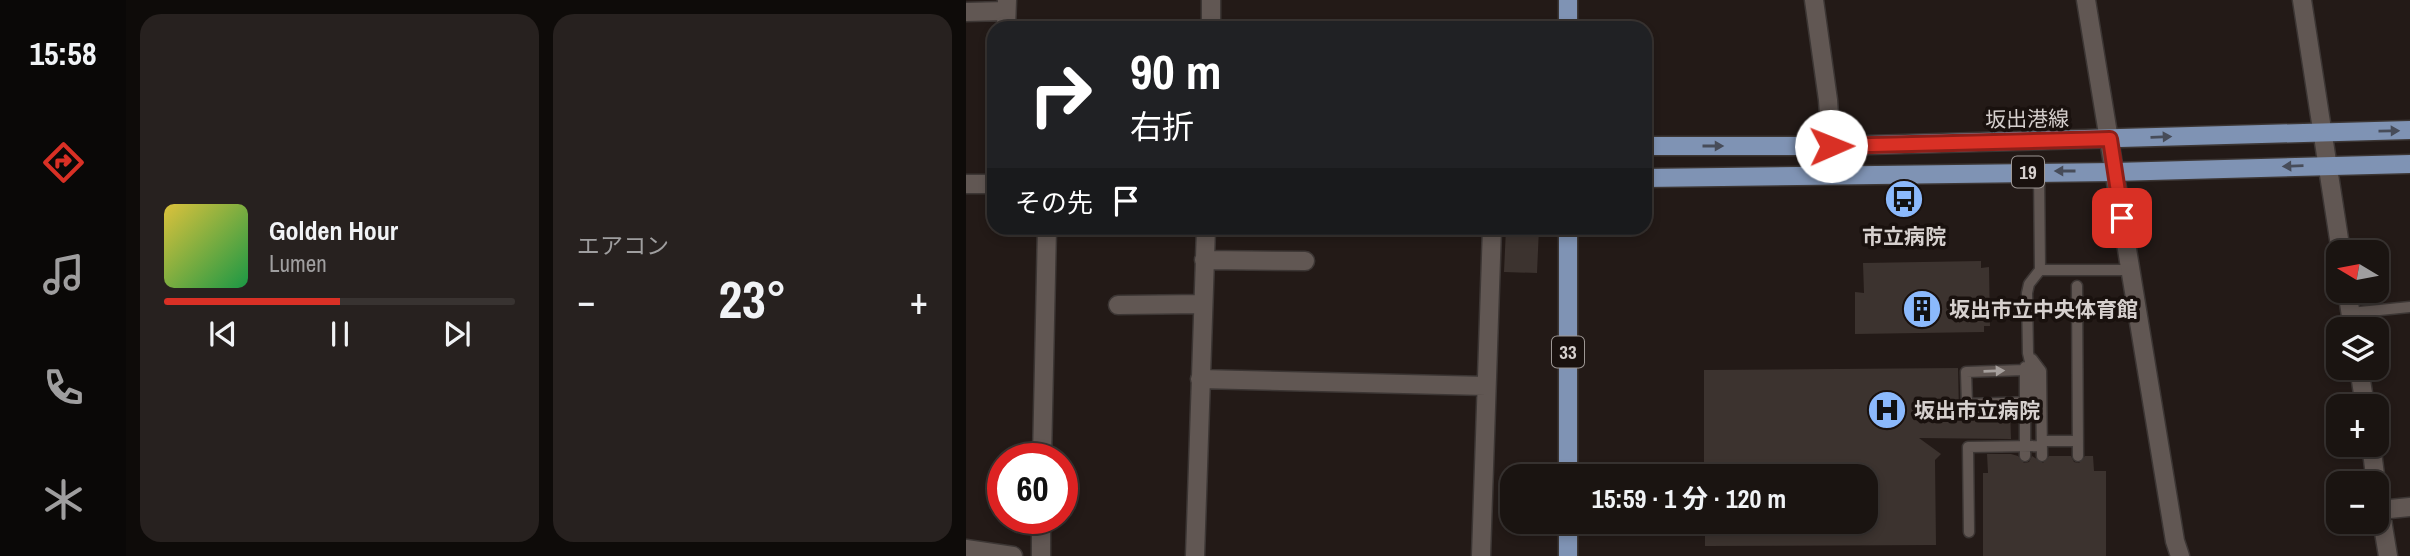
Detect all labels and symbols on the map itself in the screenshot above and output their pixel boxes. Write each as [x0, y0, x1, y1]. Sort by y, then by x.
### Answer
street label: 坂出港線 [1985, 104, 2069, 134]
position arrow [1794, 109, 1868, 183]
one-way arrow [2378, 125, 2400, 137]
one-way arrow [2150, 132, 2172, 143]
one-way arrow [1702, 140, 1724, 152]
road number: 19 [2012, 156, 2044, 188]
one-way arrow [2282, 161, 2304, 172]
one-way arrow [2054, 165, 2076, 177]
bus stop icon: 市立病院 [1883, 178, 1925, 220]
pin [2092, 188, 2152, 248]
place label: 市立病院 [1862, 222, 1946, 251]
north arrow [2326, 240, 2389, 303]
building icon: 坂出市立中央体育館 [1901, 288, 1943, 330]
place label: 坂出市立中央体育館 [1949, 295, 2138, 324]
road number: 33 [1552, 336, 1584, 368]
one-way arrow [1983, 366, 2005, 377]
hospital icon: 坂出市立病院 [1866, 389, 1908, 431]
place label: 坂出市立病院 [1914, 396, 2040, 425]
speed limit sign: 60 [987, 443, 1078, 534]

